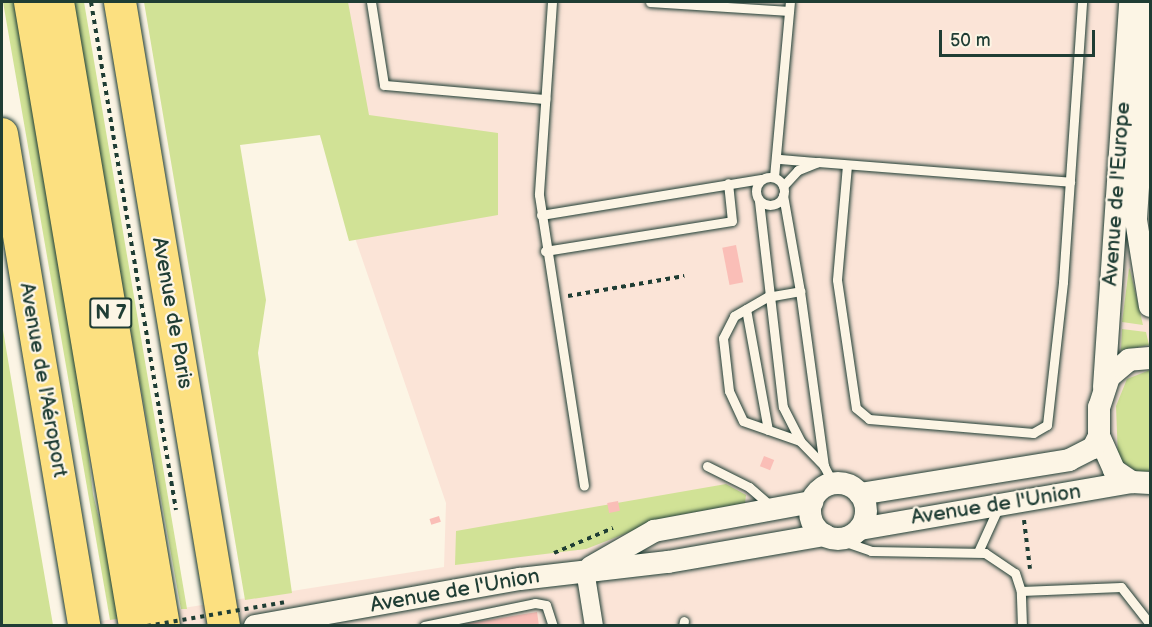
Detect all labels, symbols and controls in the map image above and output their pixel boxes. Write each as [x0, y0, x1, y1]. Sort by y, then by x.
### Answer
scale bar [942, 18, 1098, 56]
text: 50 m [950, 30, 991, 51]
street label: Avenue de l'Europe [1098, 101, 1136, 287]
street label: Avenue de Paris [146, 235, 198, 391]
street label: Avenue de l'Aéroport [13, 281, 73, 479]
road number: N 7 [88, 296, 134, 330]
street label: Avenue de l'Union [909, 479, 1083, 531]
street label: Avenue de l'Union [368, 564, 542, 618]

